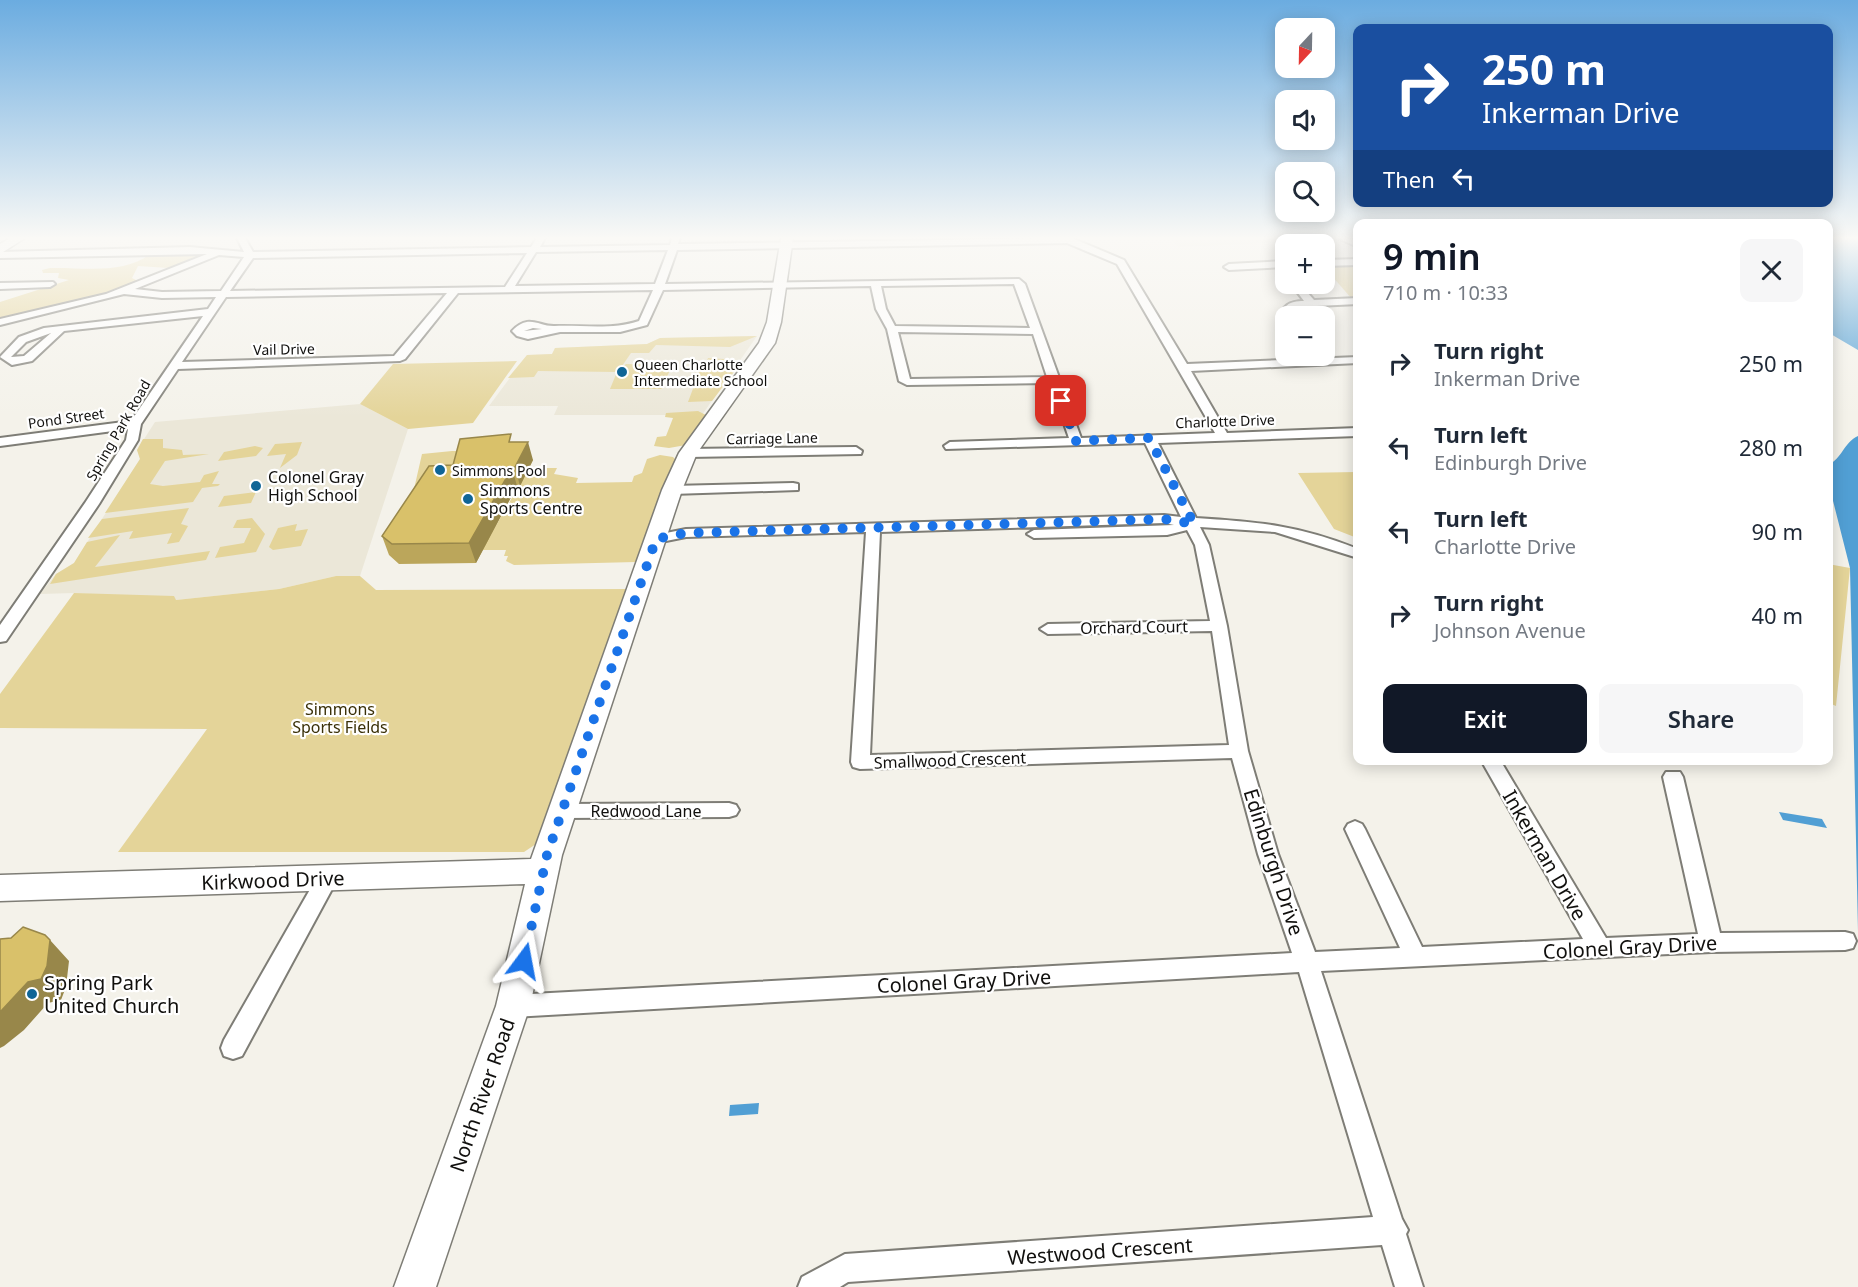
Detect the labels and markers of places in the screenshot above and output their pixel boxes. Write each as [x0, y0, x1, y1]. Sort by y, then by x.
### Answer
place label: Queen Charlotte Intermediate School [634, 355, 767, 390]
marker: Queen Charlotte Intermediate School [615, 365, 629, 379]
pin [1035, 375, 1086, 426]
place label: Simmons Pool [452, 461, 546, 480]
marker: Simmons Pool [433, 463, 447, 477]
place label: Colonel Gray High School [268, 466, 365, 506]
marker: Colonel Gray High School [249, 479, 263, 493]
place label: Simmons Sports Centre [480, 479, 583, 519]
marker: Simmons Sports Centre [461, 492, 475, 506]
place label: Spring Park United Church [44, 969, 179, 1019]
marker: Spring Park United Church [25, 987, 39, 1001]

